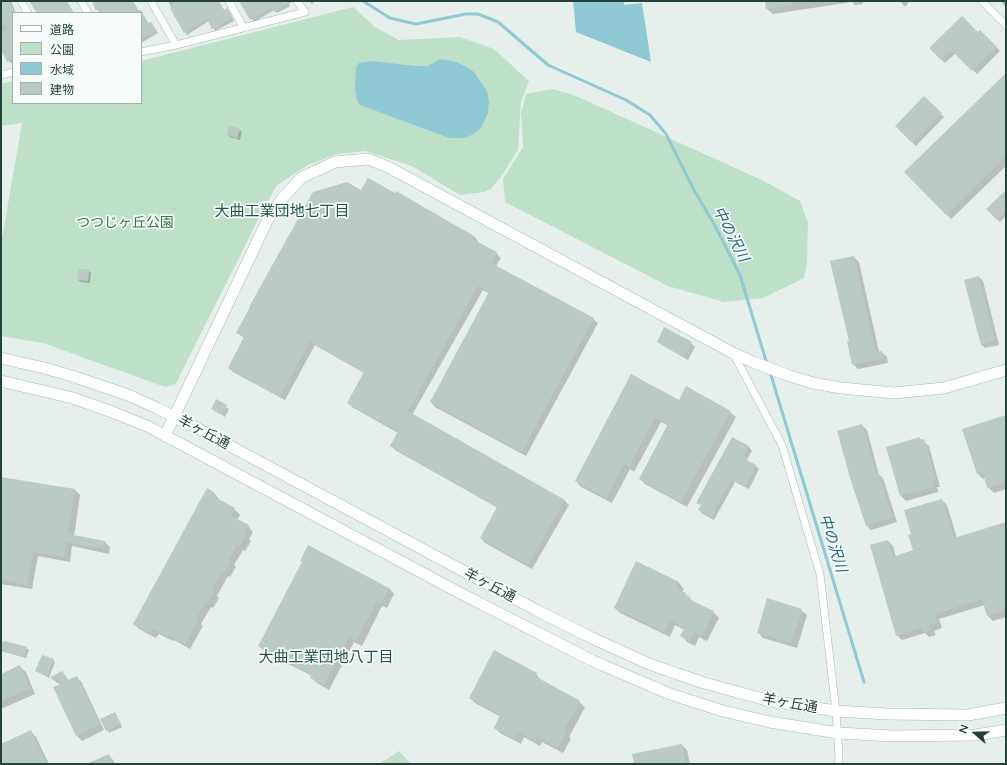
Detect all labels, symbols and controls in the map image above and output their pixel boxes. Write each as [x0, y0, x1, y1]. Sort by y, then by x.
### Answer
legend [12, 12, 142, 104]
text: 道路 [50, 22, 74, 37]
text: 公園 [50, 42, 74, 57]
text: 水域 [50, 62, 74, 77]
text: 建物 [50, 82, 74, 97]
district label: 大曲工業団地七丁目 [215, 202, 349, 220]
water label: 中の沢川 [709, 203, 753, 265]
park label: つつじヶ丘公園 [76, 214, 174, 230]
street label: 羊ヶ丘通 [175, 411, 233, 453]
water label: 中の沢川 [816, 512, 850, 574]
street label: 羊ヶ丘通 [461, 564, 519, 606]
district label: 大曲工業団地八丁目 [259, 648, 393, 666]
street label: 羊ヶ丘通 [761, 690, 819, 716]
north arrow [955, 713, 995, 753]
text: N [956, 723, 971, 735]

